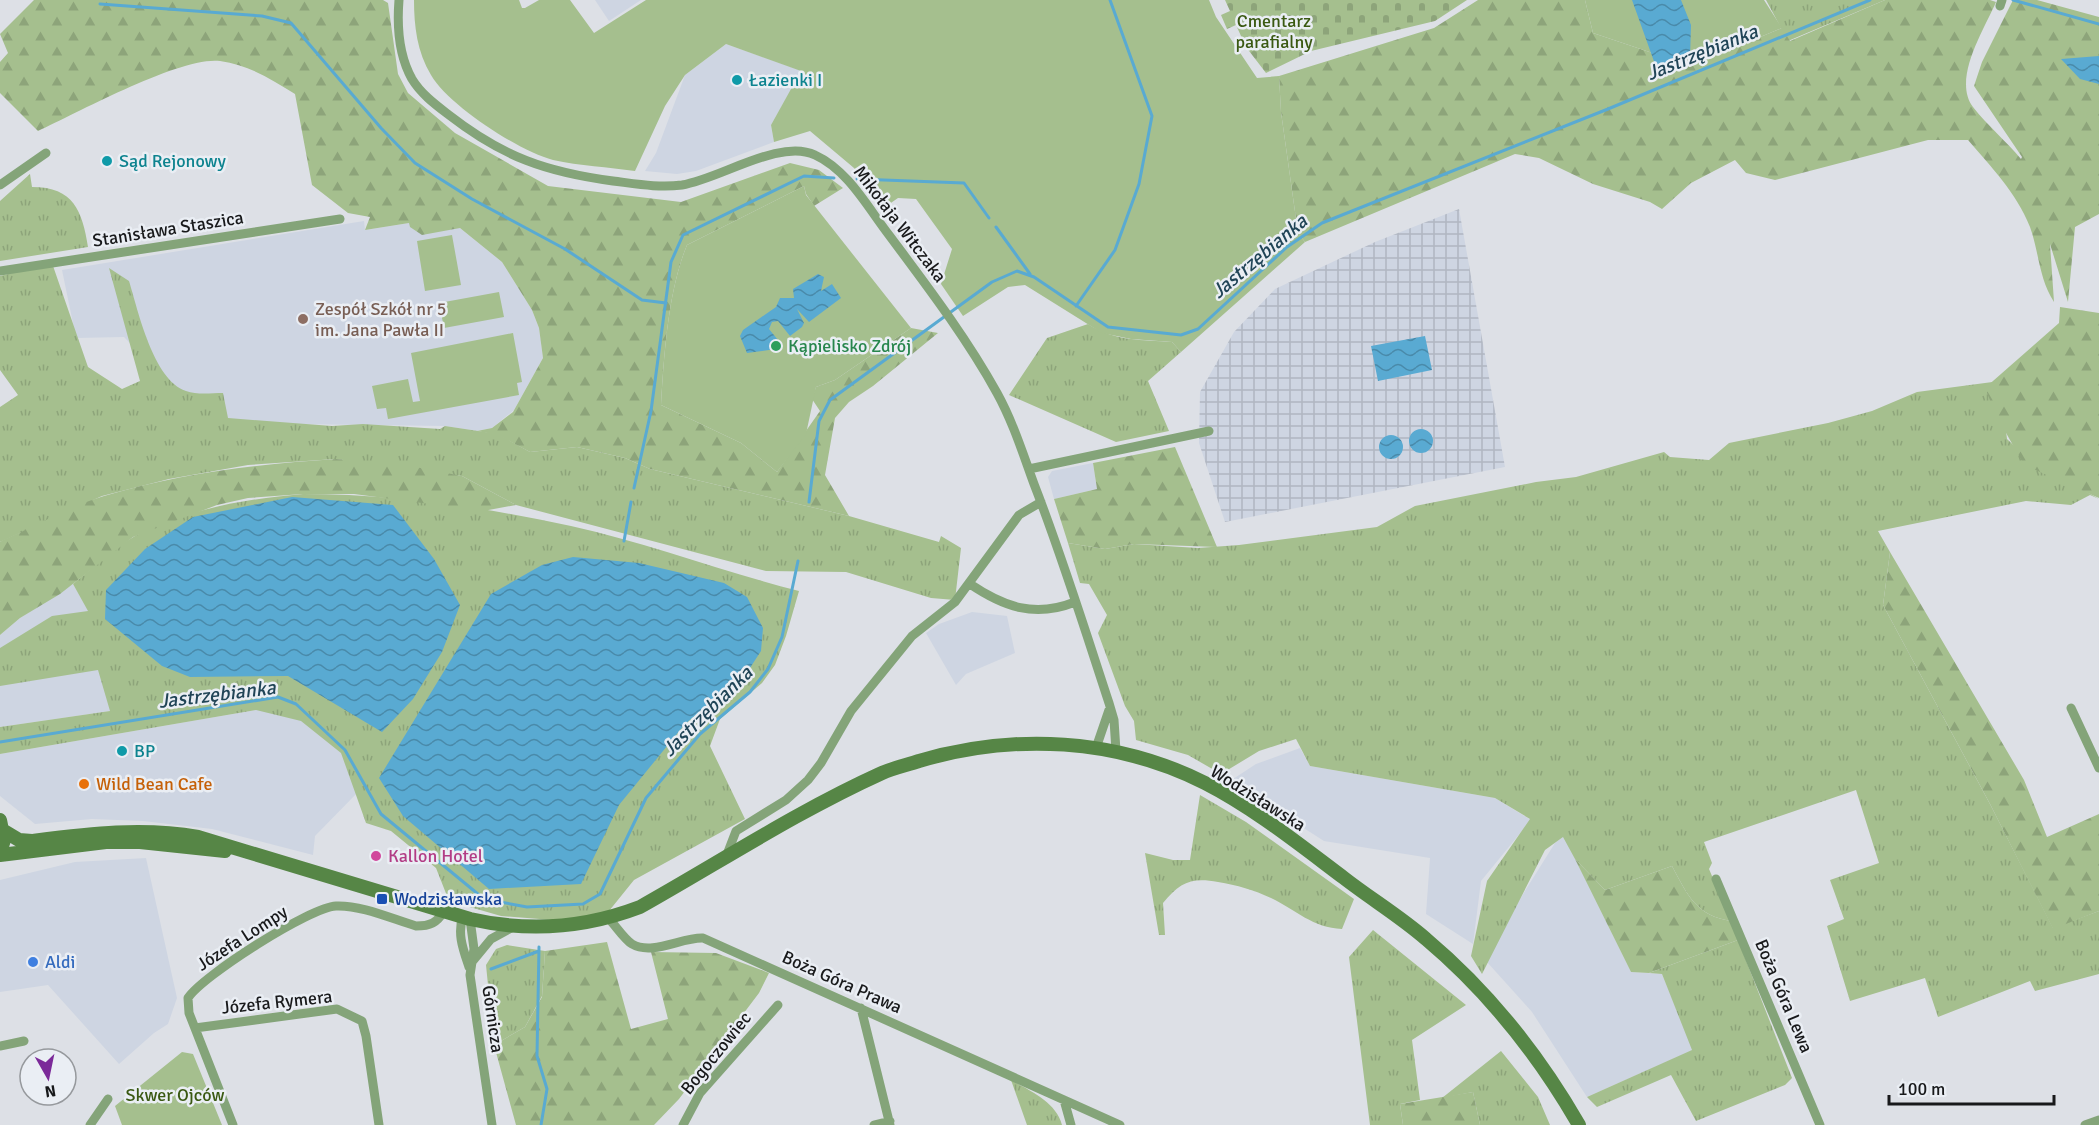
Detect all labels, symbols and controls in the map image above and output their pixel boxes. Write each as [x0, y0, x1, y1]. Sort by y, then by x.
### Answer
park label: Cmentarz parafialny [1235, 10, 1313, 53]
water label: Jastrzębianka [1643, 19, 1762, 86]
place label: Łazienki I [749, 69, 822, 91]
marker: Łazienki I [730, 73, 744, 87]
place label: Sąd Rejonowy [119, 150, 227, 172]
marker: Sąd Rejonowy [100, 154, 114, 168]
street label: Mikołaja Witczaka [849, 161, 951, 287]
street label: Stanisława Staszica [91, 206, 245, 252]
water label: Jastrzębianka [1206, 208, 1313, 304]
place label: Zespół Szkół nr 5 im. Jana Pawła II [315, 298, 446, 341]
marker: Zespół Szkół nr 5 im. Jana Pawła II [296, 312, 310, 326]
place label: Kąpielisko Zdrój [788, 335, 911, 357]
marker: Kąpielisko Zdrój [769, 339, 783, 353]
water label: Jastrzębianka [657, 660, 758, 762]
water label: Jastrzębianka [157, 675, 278, 714]
place label: BP [134, 740, 155, 762]
marker: BP [115, 744, 129, 758]
street label: Wodzisławska [1206, 760, 1310, 836]
place label: Wild Bean Cafe [96, 773, 212, 795]
marker: Wild Bean Cafe [77, 777, 91, 791]
place label: Kallon Hotel [388, 845, 483, 867]
marker: Kallon Hotel [369, 849, 383, 863]
place label: Wodzisławska [394, 888, 502, 910]
marker: Wodzisławska [375, 892, 389, 906]
street label: Józefa Lompy [193, 900, 292, 975]
street label: Boża Góra Lewa [1750, 936, 1818, 1056]
street label: Boża Góra Prawa [779, 946, 905, 1018]
place label: Aldi [45, 951, 75, 973]
marker: Aldi [26, 955, 40, 969]
street label: Górnicza [477, 984, 509, 1054]
street label: Józefa Rymera [221, 985, 333, 1019]
street label: Bogoczowiec [676, 1007, 756, 1099]
north arrow [18, 1047, 78, 1107]
scale bar [1889, 1068, 2054, 1106]
text: 100 m [1898, 1078, 1945, 1100]
text: N [43, 1080, 57, 1102]
park label: Skwer Ojców [126, 1084, 224, 1106]

